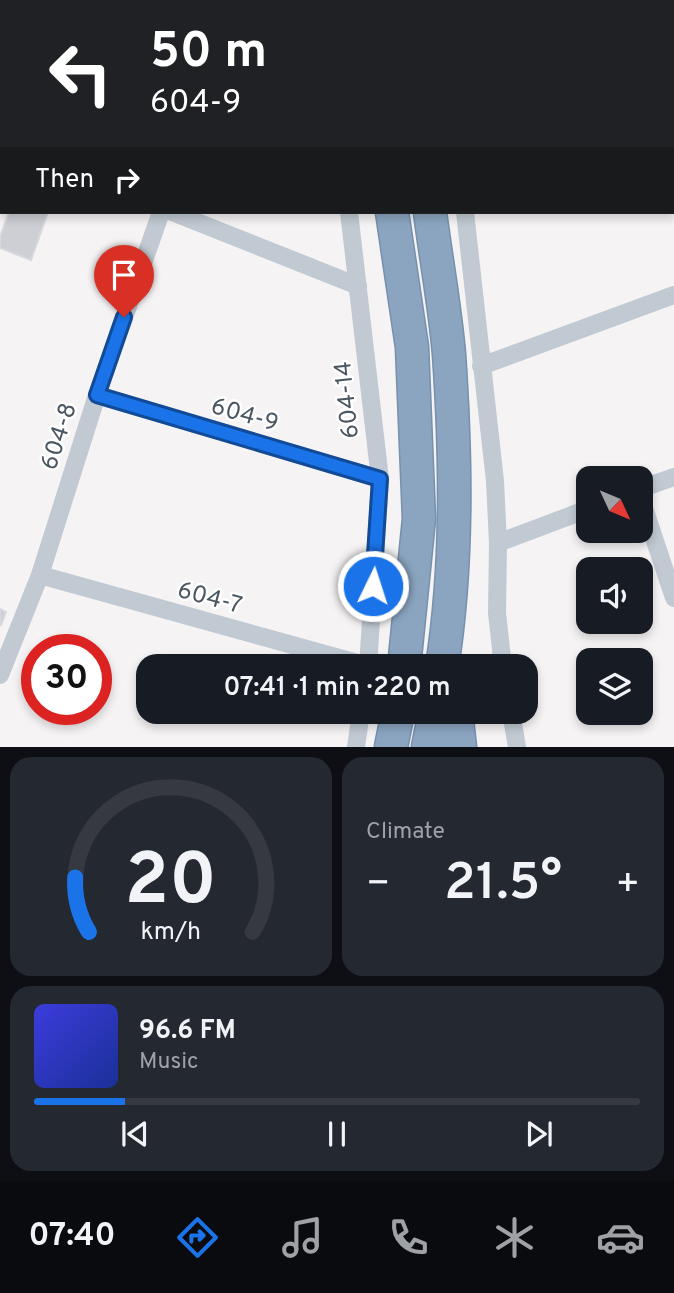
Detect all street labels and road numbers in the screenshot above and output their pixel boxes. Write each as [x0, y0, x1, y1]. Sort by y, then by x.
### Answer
street label: 604-14 [329, 360, 367, 440]
street label: 604-9 [207, 392, 282, 440]
street label: 604-8 [35, 399, 85, 474]
street label: 604-7 [174, 576, 245, 622]

